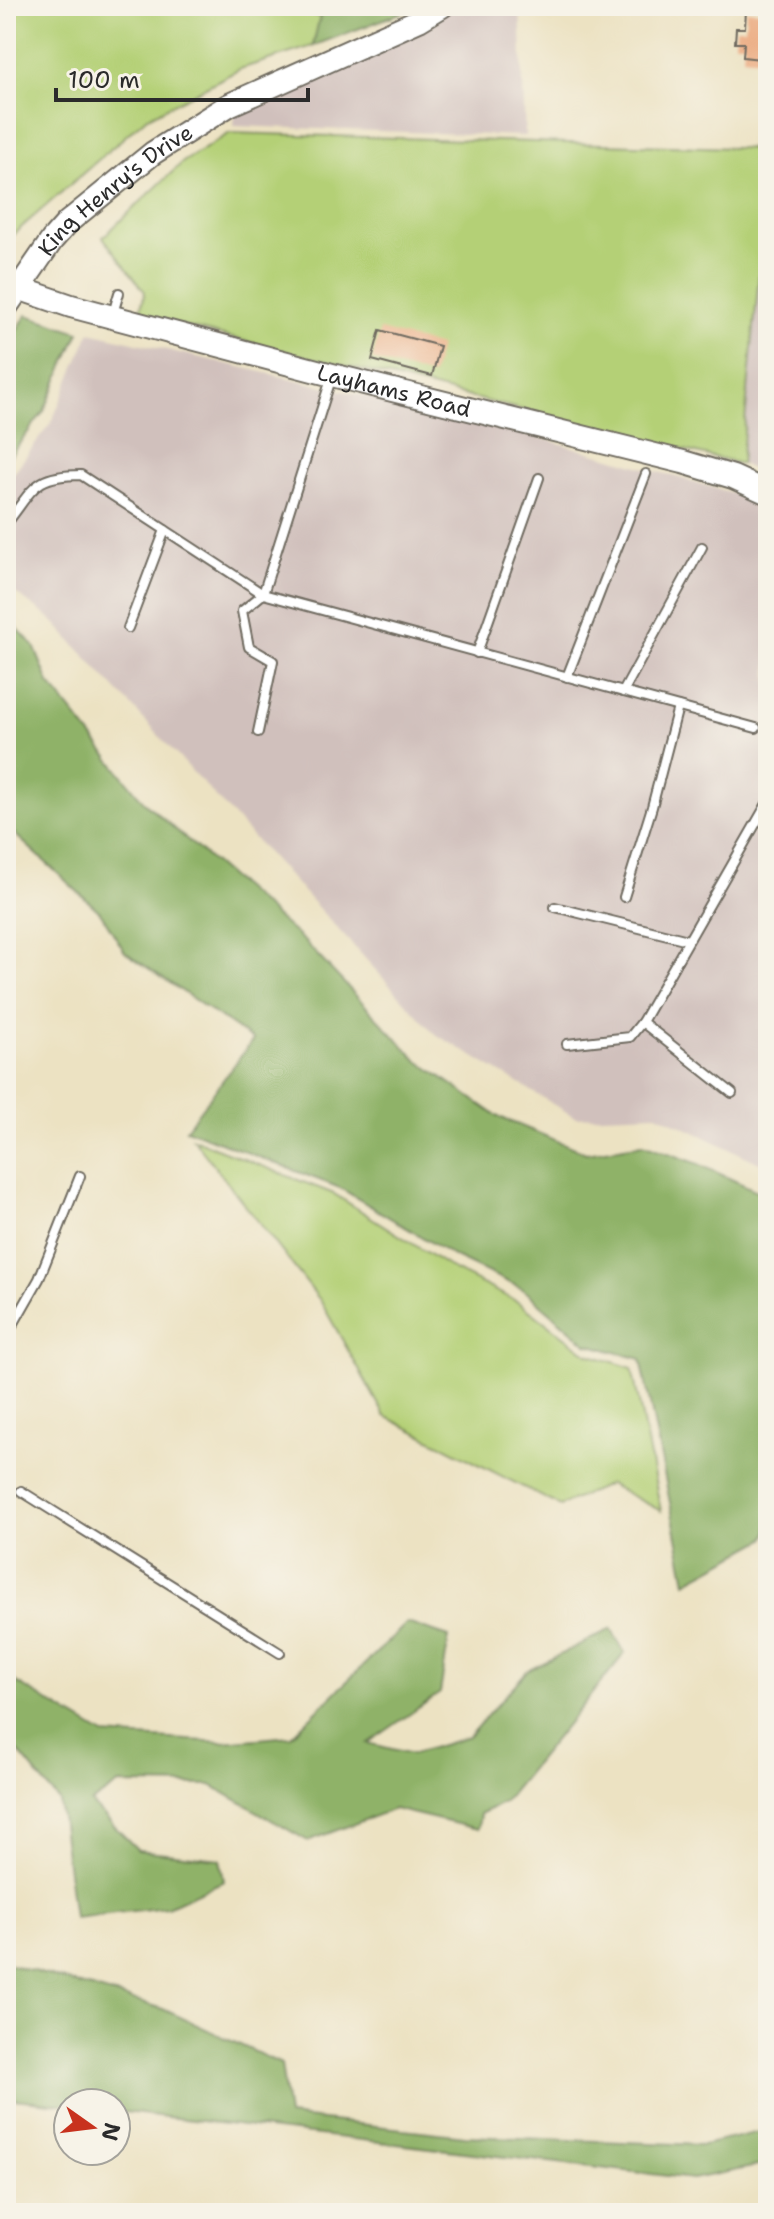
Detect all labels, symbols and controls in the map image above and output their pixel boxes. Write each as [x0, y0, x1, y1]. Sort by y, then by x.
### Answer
scale bar [56, 52, 308, 102]
text: 100 m [68, 64, 140, 96]
street label: King Henry's Drive [31, 117, 198, 261]
street label: Layhams Road [314, 357, 474, 423]
north arrow [52, 2087, 132, 2167]
text: N [95, 2120, 127, 2144]

